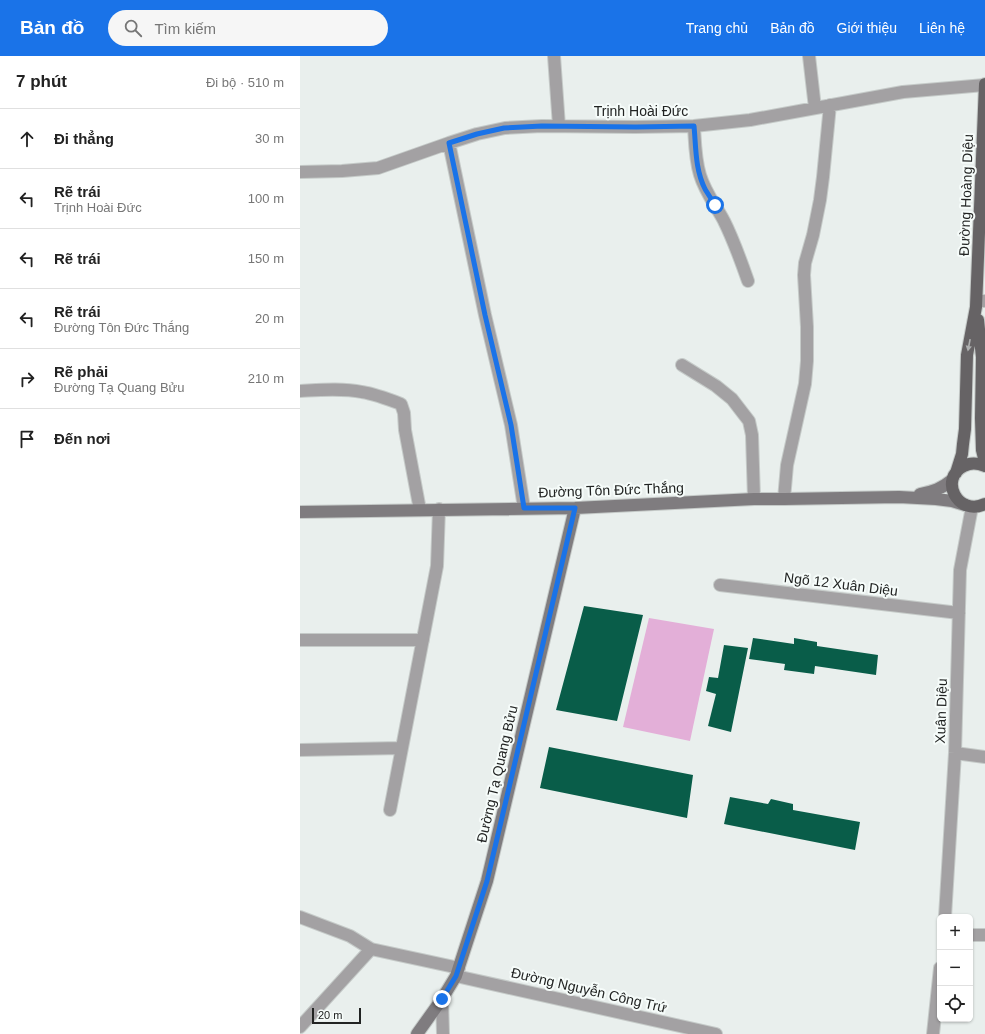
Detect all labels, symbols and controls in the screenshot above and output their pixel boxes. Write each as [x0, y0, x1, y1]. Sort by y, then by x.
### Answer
search box [108, 10, 388, 46]
text: Bản đồ [20, 17, 84, 38]
icon: search [122, 17, 144, 39]
text: Tìm kiếm [154, 20, 216, 37]
text: Trang chủ [686, 20, 748, 36]
text: Bản đồ [770, 20, 815, 36]
text: Giới thiệu [837, 20, 897, 36]
text: Liên hệ [919, 20, 965, 36]
text: 7 phút [16, 72, 67, 91]
text: Đi bộ · 510 m [206, 75, 284, 90]
street label: Trịnh Hoài Đức [594, 103, 688, 119]
icon: ahead [16, 128, 38, 150]
text: Đi thẳng [54, 130, 114, 147]
text: 30 m [255, 131, 284, 146]
street label: Đường Hoàng Diệu [956, 134, 976, 256]
text: Rẽ trái [54, 183, 101, 200]
icon: left [16, 188, 38, 210]
text: 100 m [248, 191, 284, 206]
route start [706, 196, 724, 214]
text: Trịnh Hoài Đức [54, 200, 142, 215]
icon: left [16, 248, 38, 270]
text: Rẽ trái [54, 250, 101, 267]
text: 150 m [248, 251, 284, 266]
text: Rẽ trái [54, 303, 101, 320]
icon: left [16, 308, 38, 330]
text: 20 m [255, 311, 284, 326]
text: Đường Tôn Đức Thắng [54, 320, 189, 335]
one-way arrow [966, 339, 972, 352]
text: Rẽ phải [54, 363, 108, 380]
icon: right [16, 368, 38, 390]
text: 210 m [248, 371, 284, 386]
text: Đường Tạ Quang Bửu [54, 380, 184, 395]
icon: arrive [16, 428, 38, 450]
text: Đến nơi [54, 430, 111, 447]
street label: Đường Tôn Đức Thắng [538, 479, 684, 501]
street label: Ngõ 12 Xuân Diệu [783, 569, 899, 599]
street label: Xuân Diệu [932, 678, 950, 744]
street label: Đường Tạ Quang Bửu [473, 704, 521, 844]
map controls [937, 914, 973, 1022]
button: + [937, 914, 973, 950]
button: − [937, 950, 973, 986]
street label: Đường Nguyễn Công Trứ [510, 964, 668, 1016]
button: locate [937, 986, 973, 1022]
route end [433, 990, 451, 1008]
scale bar [312, 1006, 361, 1025]
text: 20 m [318, 1009, 342, 1021]

